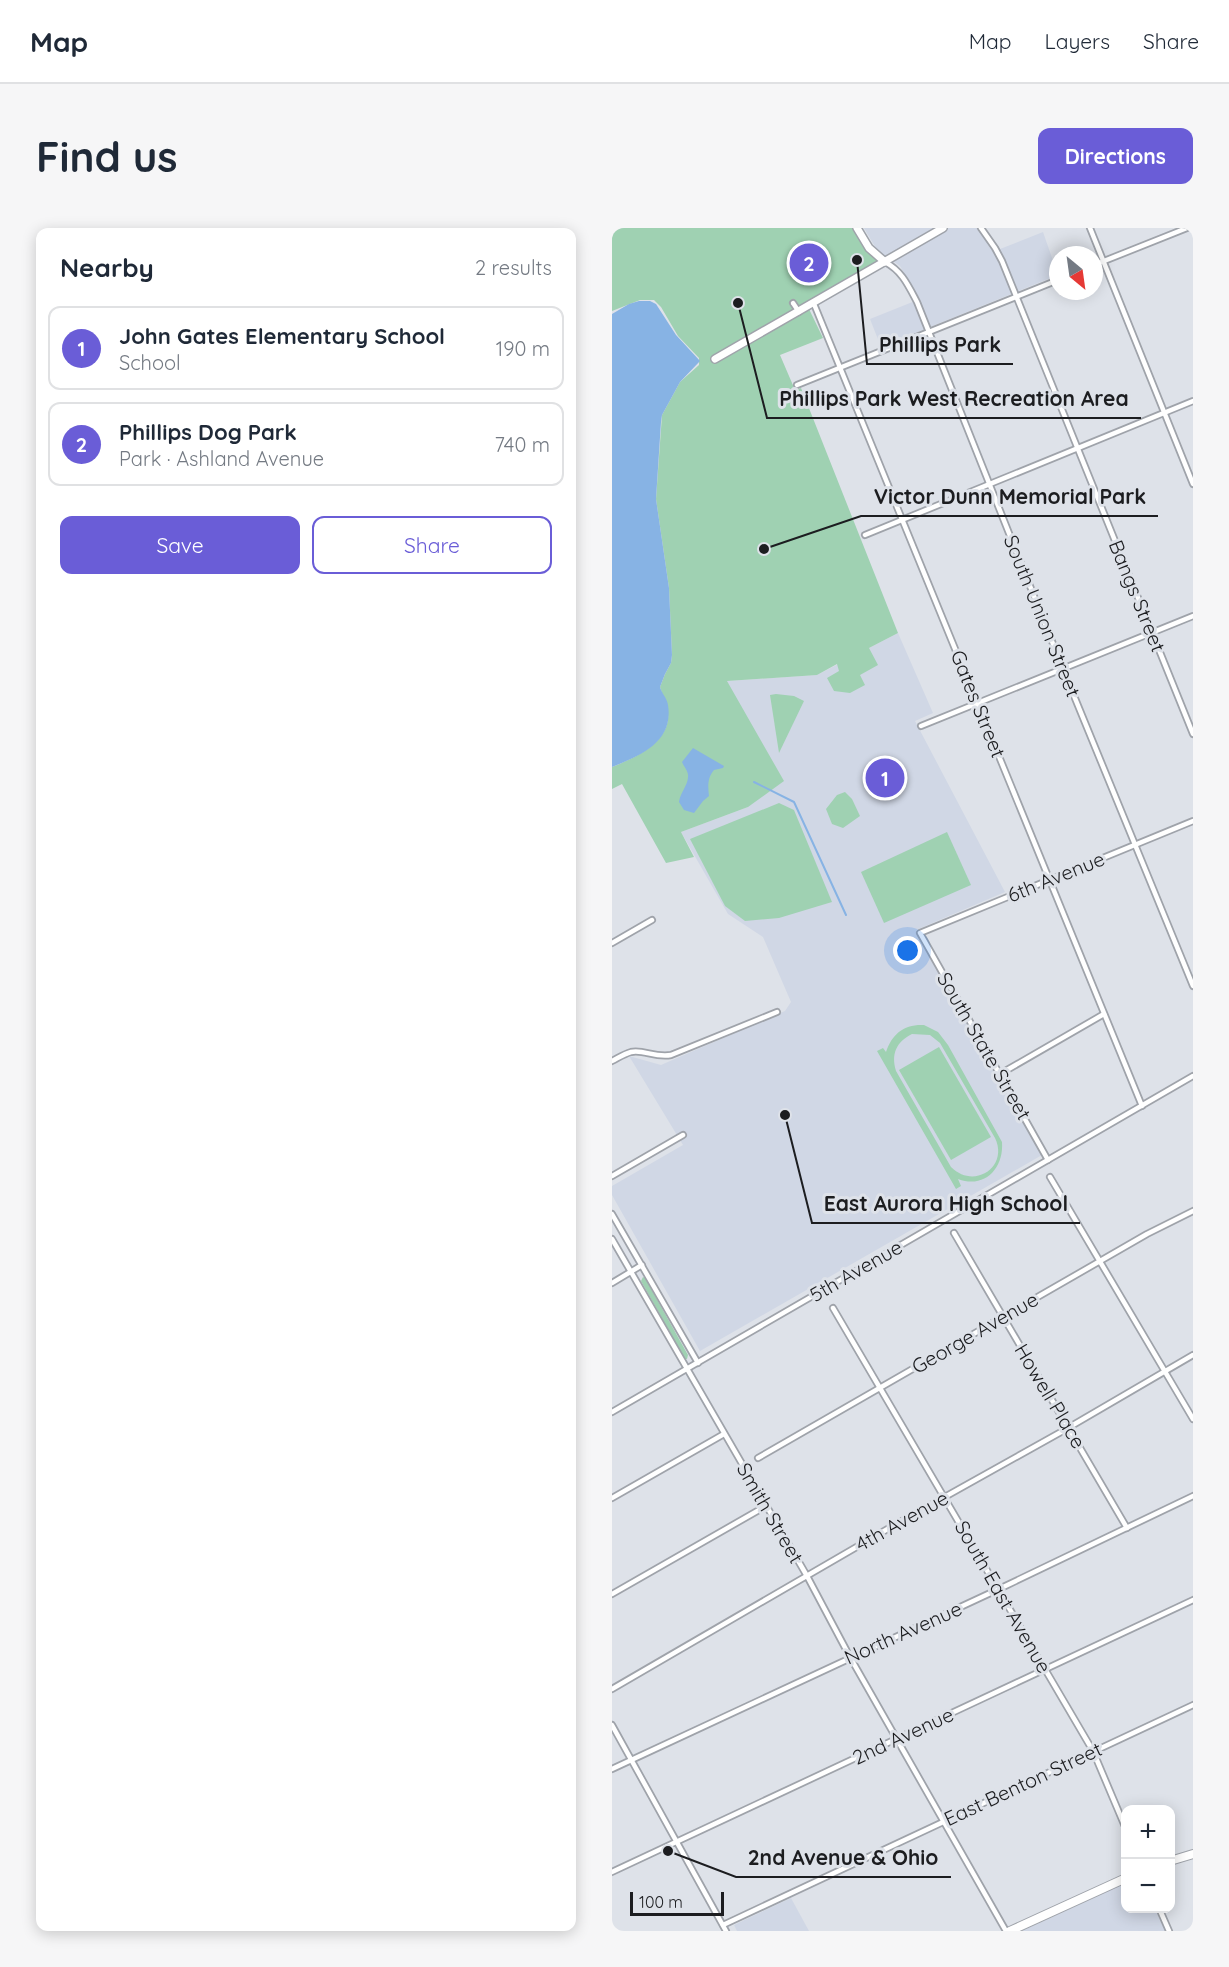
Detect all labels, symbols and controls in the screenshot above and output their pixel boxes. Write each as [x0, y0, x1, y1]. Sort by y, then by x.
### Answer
text: Map [30, 24, 88, 59]
text: Map [969, 28, 1012, 54]
text: Layers [1045, 28, 1110, 54]
text: Share [1143, 28, 1199, 54]
button: Directions [1038, 128, 1193, 184]
text: Find us [36, 130, 178, 183]
pin: 2 [790, 240, 828, 285]
north arrow [1049, 246, 1103, 300]
text: Nearby [60, 251, 154, 284]
text: 2 results [475, 255, 552, 280]
text: John Gates Elementary School [119, 322, 445, 350]
callout: Phillips Park [867, 325, 1013, 364]
text: Phillips Park [879, 331, 1001, 357]
text: 1 [78, 336, 85, 361]
text: 190 m [496, 336, 550, 361]
text: School [119, 350, 181, 375]
callout: Phillips Park West Recreation Area [767, 379, 1141, 418]
text: Phillips Park West Recreation Area [779, 385, 1129, 411]
text: Phillips Dog Park [119, 418, 297, 446]
text: 2 [76, 432, 87, 457]
text: 740 m [494, 432, 550, 457]
text: Park · Ashland Avenue [119, 446, 324, 471]
callout: Victor Dunn Memorial Park [861, 477, 1158, 516]
text: Victor Dunn Memorial Park [874, 483, 1146, 509]
button: Save [60, 516, 300, 574]
button: Share [312, 516, 552, 574]
street label: South Union Street [999, 531, 1086, 701]
street label: Bangs Street [1104, 536, 1171, 656]
street label: Gates Street [946, 646, 1011, 761]
pin: 1 [866, 756, 904, 800]
street label: 6th Avenue [1003, 846, 1108, 907]
your location [893, 936, 922, 965]
street label: South State Street [932, 967, 1037, 1124]
callout: East Aurora High School [812, 1184, 1080, 1223]
text: East Aurora High School [824, 1190, 1068, 1216]
street label: 5th Avenue [805, 1234, 907, 1307]
street label: George Avenue [907, 1286, 1042, 1379]
street label: Howell Place [1009, 1339, 1091, 1453]
street label: Smith Street [732, 1458, 809, 1568]
street label: 4th Avenue [851, 1485, 953, 1556]
street label: South East Avenue [950, 1516, 1057, 1677]
street label: North Avenue [840, 1595, 966, 1670]
street label: 2nd Avenue [848, 1701, 957, 1770]
street label: East Benton Street [940, 1736, 1106, 1831]
map controls [1121, 1805, 1175, 1913]
button: + [1121, 1805, 1175, 1859]
callout: 2nd Avenue & Ohio [736, 1838, 951, 1877]
text: 2nd Avenue & Ohio [748, 1844, 938, 1870]
button: − [1121, 1859, 1175, 1913]
scale bar [630, 1889, 724, 1916]
text: 100 m [639, 1892, 683, 1912]

